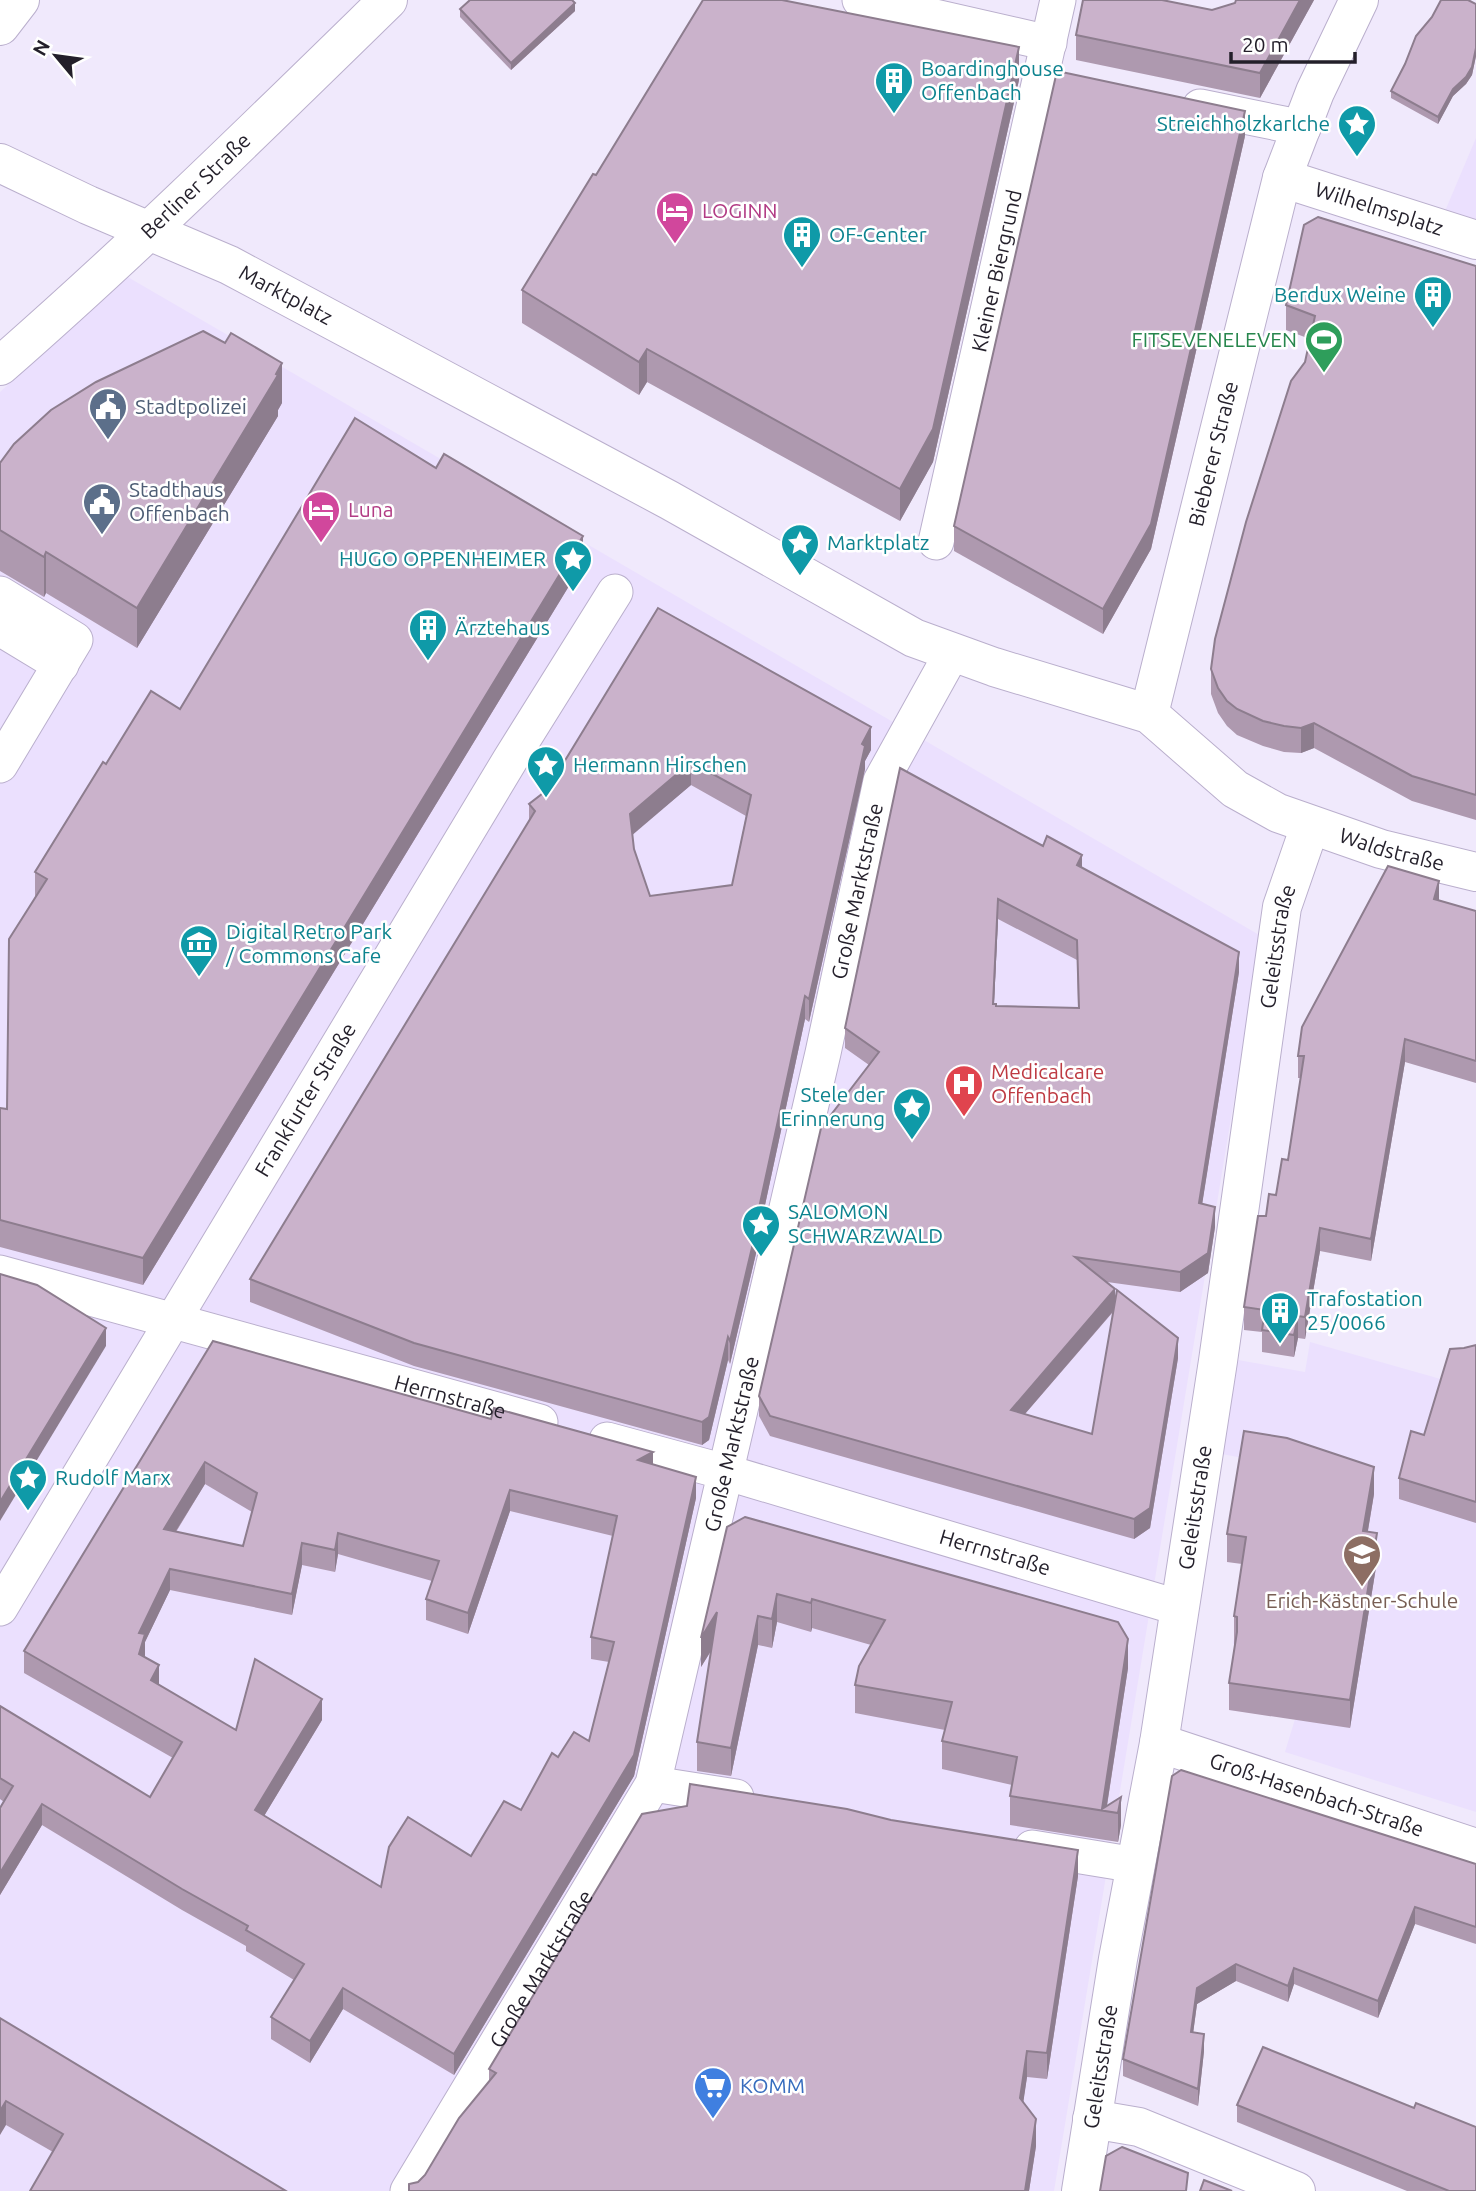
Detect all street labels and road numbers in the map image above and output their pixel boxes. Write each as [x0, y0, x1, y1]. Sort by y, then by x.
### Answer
street label: Berliner Straße [135, 128, 255, 243]
street label: Wilhelmsplatz [1312, 176, 1447, 240]
street label: Kleiner Biergrund [966, 187, 1026, 354]
street label: Marktplatz [235, 260, 337, 329]
street label: Bieberer Straße [1183, 379, 1242, 529]
street label: Große Marktstraße [826, 801, 887, 981]
street label: Waldstraße [1336, 822, 1447, 875]
street label: Geleitsstraße [1255, 881, 1300, 1010]
street label: Frankfurter Straße [249, 1018, 360, 1180]
street label: Große Marktstraße [699, 1354, 763, 1534]
street label: Herrnstraße [392, 1369, 509, 1423]
street label: Geleitsstraße [1173, 1444, 1216, 1571]
street label: Herrnstraße [937, 1524, 1054, 1580]
street label: Groß-Hasenbach-Straße [1207, 1748, 1427, 1841]
street label: Große Marktstraße [484, 1885, 597, 2052]
street label: Geleitsstraße [1078, 2003, 1122, 2130]

